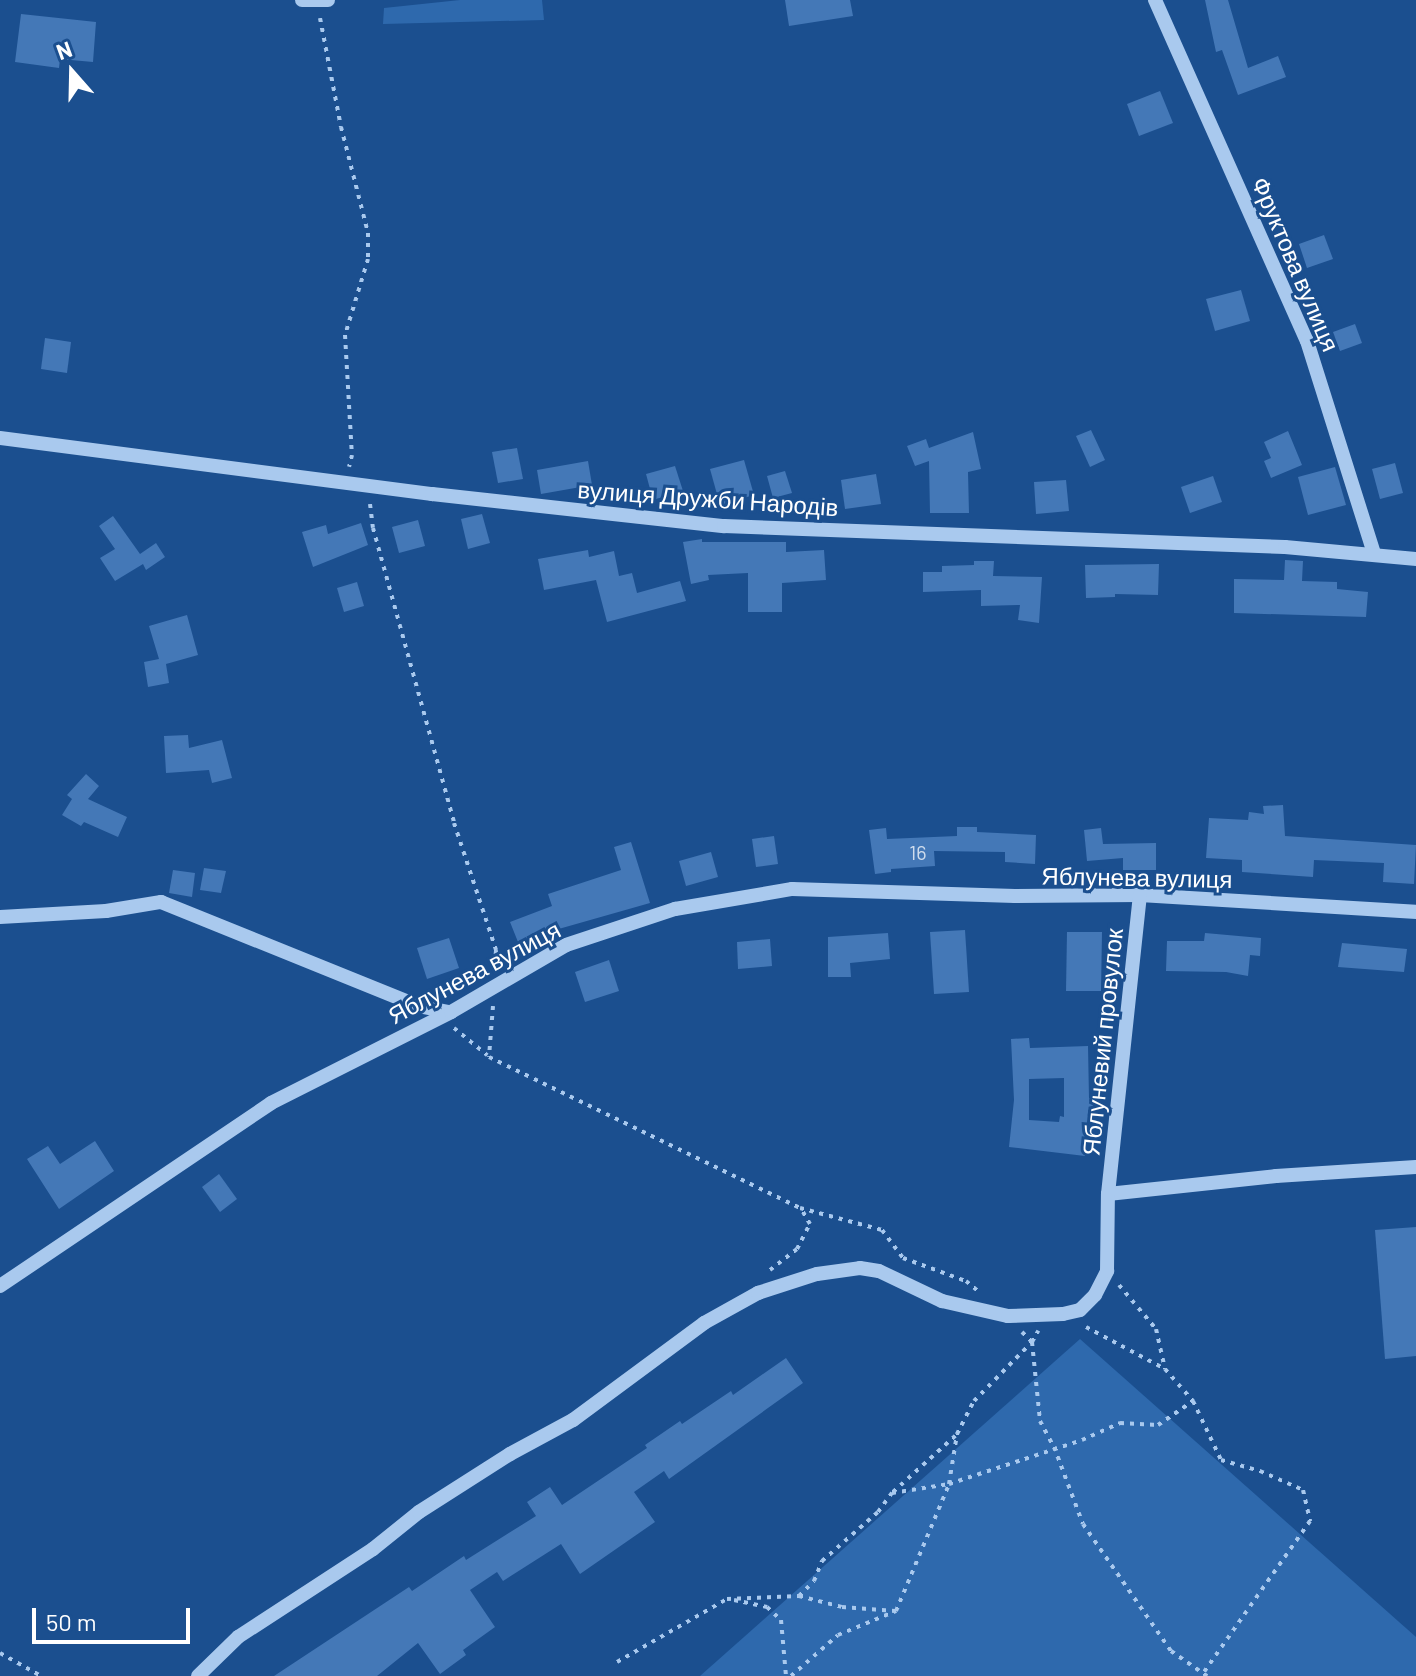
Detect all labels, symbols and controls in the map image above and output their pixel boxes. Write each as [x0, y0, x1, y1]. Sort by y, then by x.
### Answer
north arrow [32, 32, 112, 112]
text: N [52, 35, 75, 64]
street label: Фруктова вулиця [1246, 172, 1346, 356]
street label: вулиця Дружби Народів [577, 475, 839, 521]
house number: 16 [909, 840, 927, 864]
street label: Яблунева вулиця [1041, 861, 1233, 893]
street label: Яблунева вулиця [383, 914, 565, 1030]
street label: Яблуневий провулок [1076, 927, 1128, 1157]
scale bar [36, 1592, 194, 1642]
text: 50 m [46, 1607, 97, 1636]

